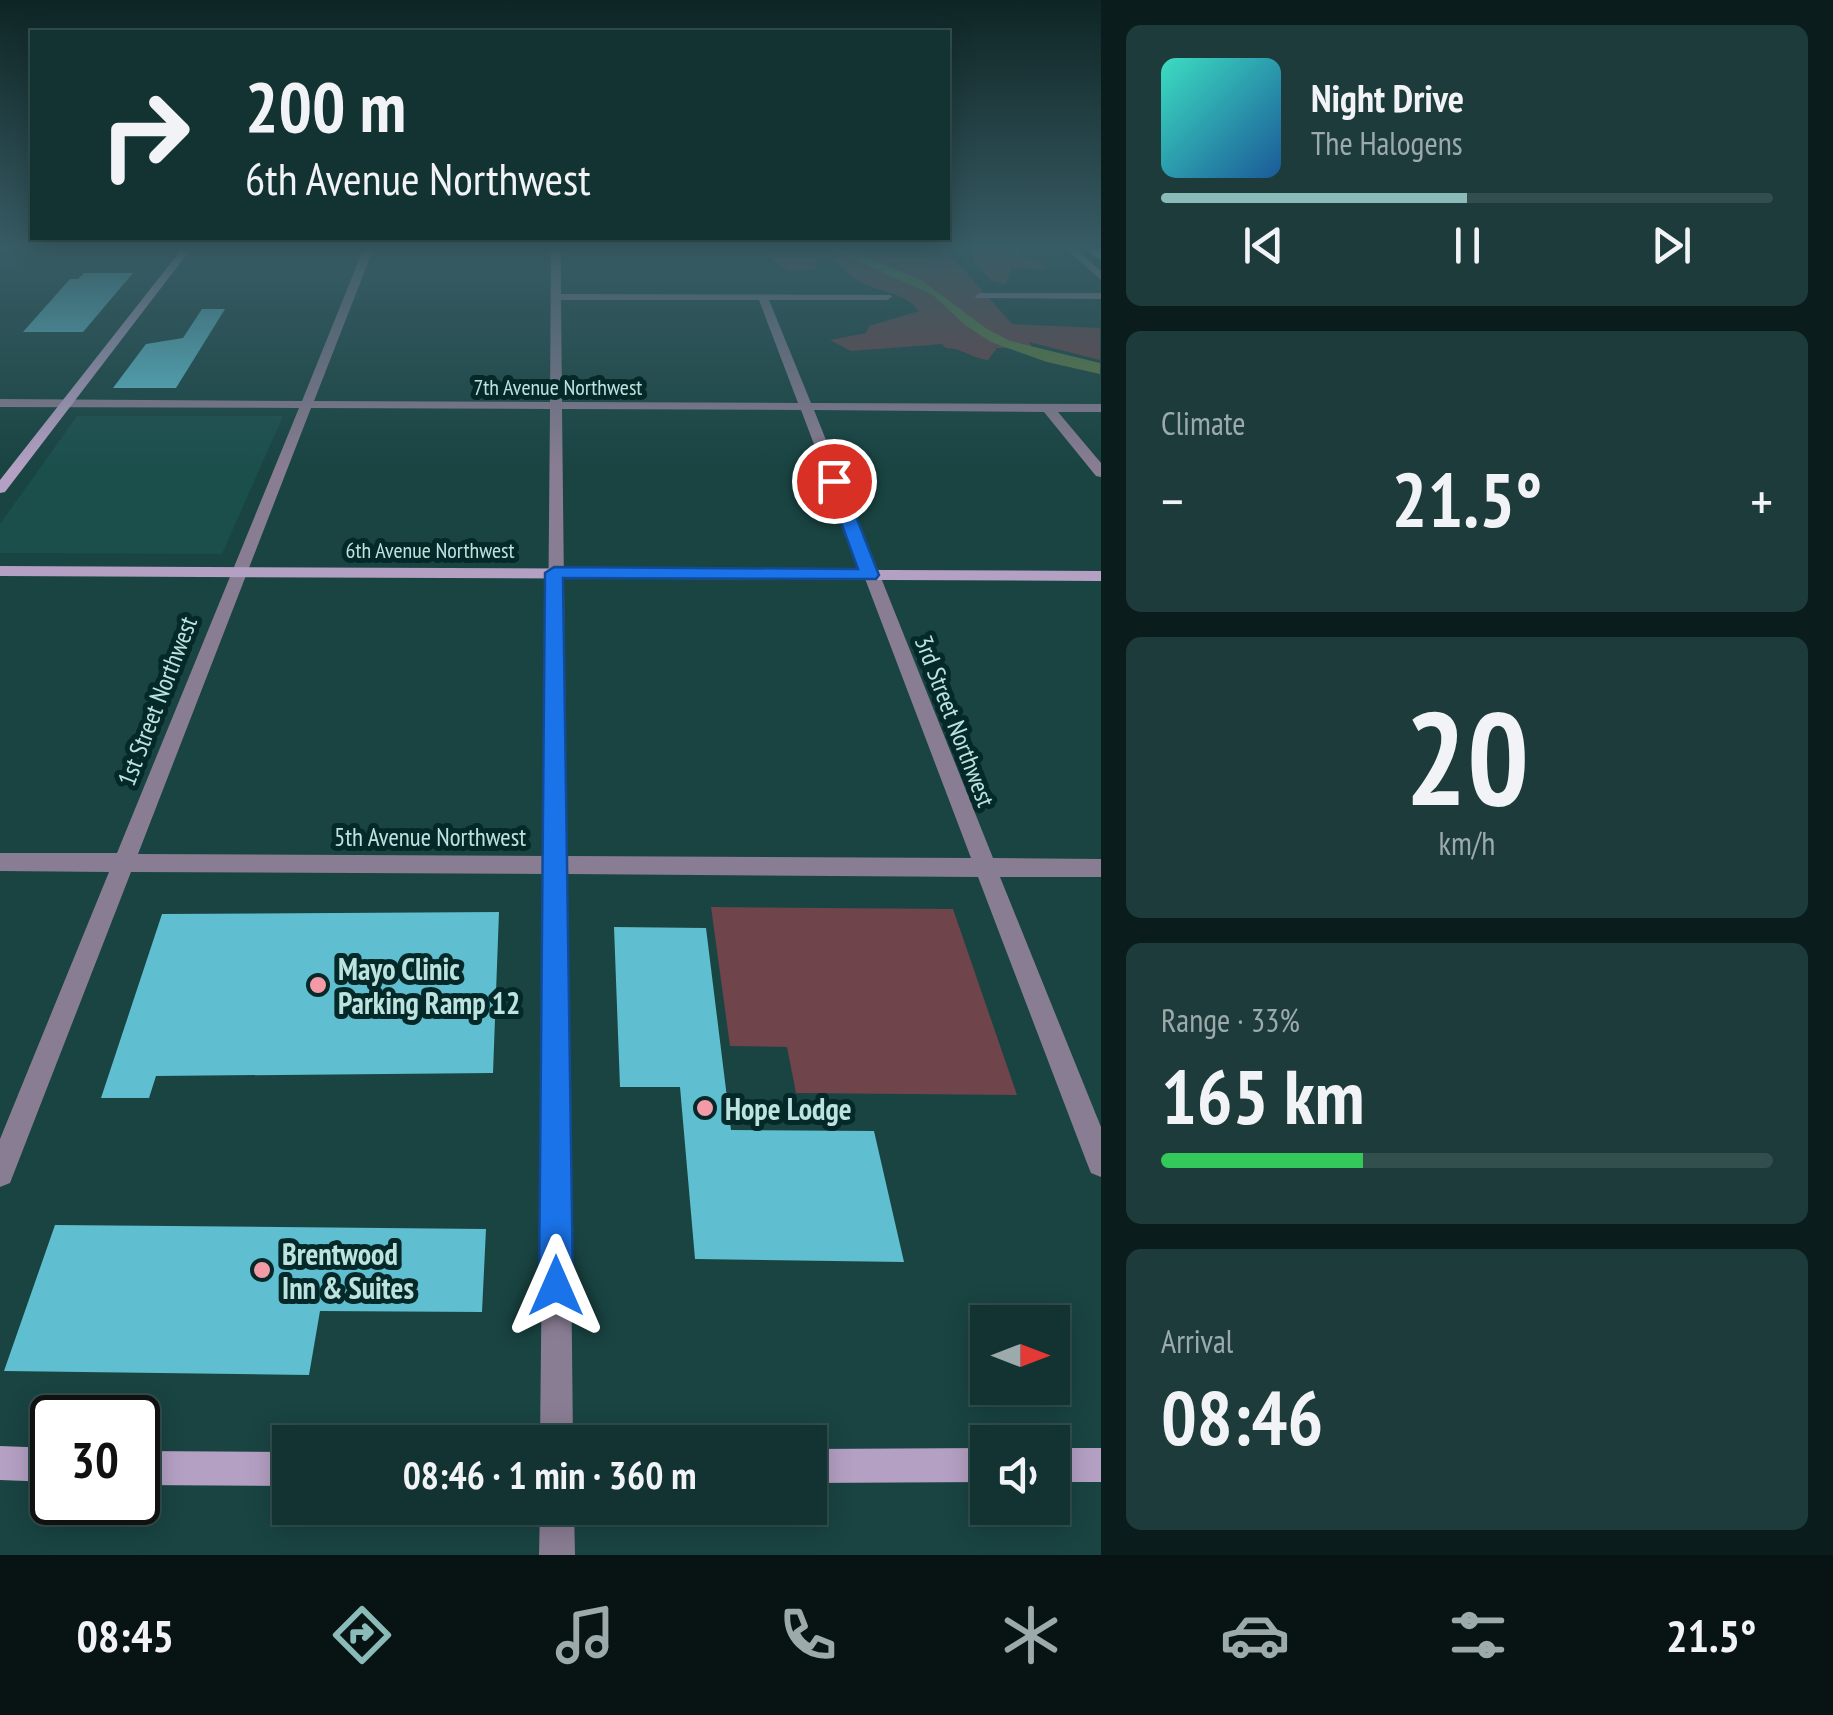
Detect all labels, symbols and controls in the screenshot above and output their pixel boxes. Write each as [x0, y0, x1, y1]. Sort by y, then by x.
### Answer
text: 200 m [245, 61, 406, 151]
icon: right [80, 70, 210, 200]
text: Night Drive [1311, 73, 1464, 122]
text: The Halogens [1311, 122, 1463, 164]
text: 6th Avenue Northwest [245, 149, 591, 207]
icon: previous [1236, 218, 1291, 273]
icon: pause [1440, 218, 1495, 273]
icon: next [1644, 218, 1699, 273]
street label: 7th Avenue Northwest [474, 373, 642, 401]
text: Climate [1161, 402, 1245, 444]
pin [792, 439, 877, 524]
text: 21.5° [1392, 451, 1542, 548]
icon: arrive [807, 454, 862, 509]
text: − [1161, 465, 1184, 536]
text: + [1750, 465, 1773, 536]
street label: 6th Avenue Northwest [346, 536, 514, 564]
street label: 1st Street Northwest [110, 612, 204, 790]
street label: 3rd Street Northwest [908, 631, 1002, 811]
text: 20 [1405, 673, 1529, 841]
street label: 5th Avenue Northwest [334, 821, 526, 853]
text: km/h [1439, 822, 1495, 864]
place label: Mayo Clinic Parking Ramp 12 [338, 949, 520, 1022]
marker: Mayo Clinic Parking Ramp 12 [307, 974, 329, 996]
text: Range · 33% [1161, 999, 1300, 1041]
text: 165 km [1161, 1048, 1365, 1145]
place label: Hope Lodge [725, 1089, 852, 1128]
marker: Hope Lodge [694, 1097, 716, 1119]
place label: Brentwood Inn & Suites [282, 1234, 414, 1307]
position arrow [504, 1234, 608, 1338]
marker: Brentwood Inn & Suites [251, 1259, 273, 1281]
north arrow [970, 1305, 1070, 1405]
map controls [970, 1305, 1070, 1525]
text: Arrival [1161, 1320, 1233, 1362]
text: 08:46 [1161, 1369, 1323, 1466]
speed limit sign: 30 [30, 1395, 160, 1525]
button: sound [970, 1425, 1070, 1525]
text: 08:46 · 1 min · 360 m [403, 1450, 696, 1499]
icon: directions [327, 1600, 397, 1670]
icon: music [550, 1600, 620, 1670]
icon: phone [773, 1600, 843, 1670]
icon: climate [996, 1600, 1066, 1670]
icon: car [1220, 1600, 1290, 1670]
icon: filters [1443, 1600, 1513, 1670]
text: 08:45 [77, 1606, 174, 1664]
text: 21.5° [1666, 1606, 1756, 1664]

